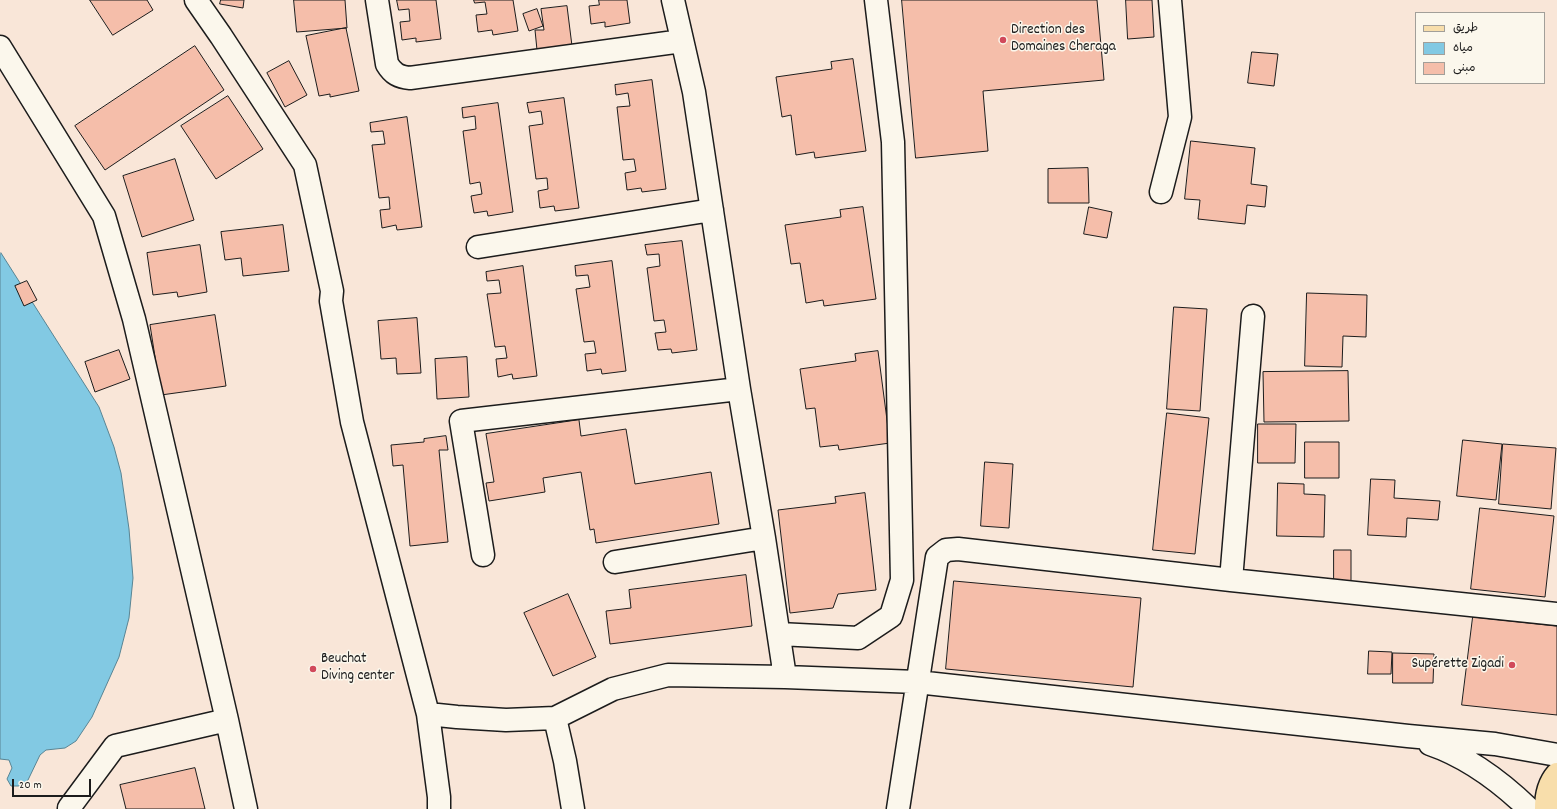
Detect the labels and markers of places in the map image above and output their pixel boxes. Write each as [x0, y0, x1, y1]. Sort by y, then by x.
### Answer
place label: Direction des Domaines Cheraga [1011, 22, 1116, 57]
marker: Direction des Domaines Cheraga [998, 35, 1008, 45]
place label: Beuchat Diving center [321, 651, 395, 686]
place label: Supérette Zigadi [1412, 656, 1504, 674]
marker: Supérette Zigadi [1507, 660, 1517, 670]
marker: Beuchat Diving center [308, 664, 318, 674]

